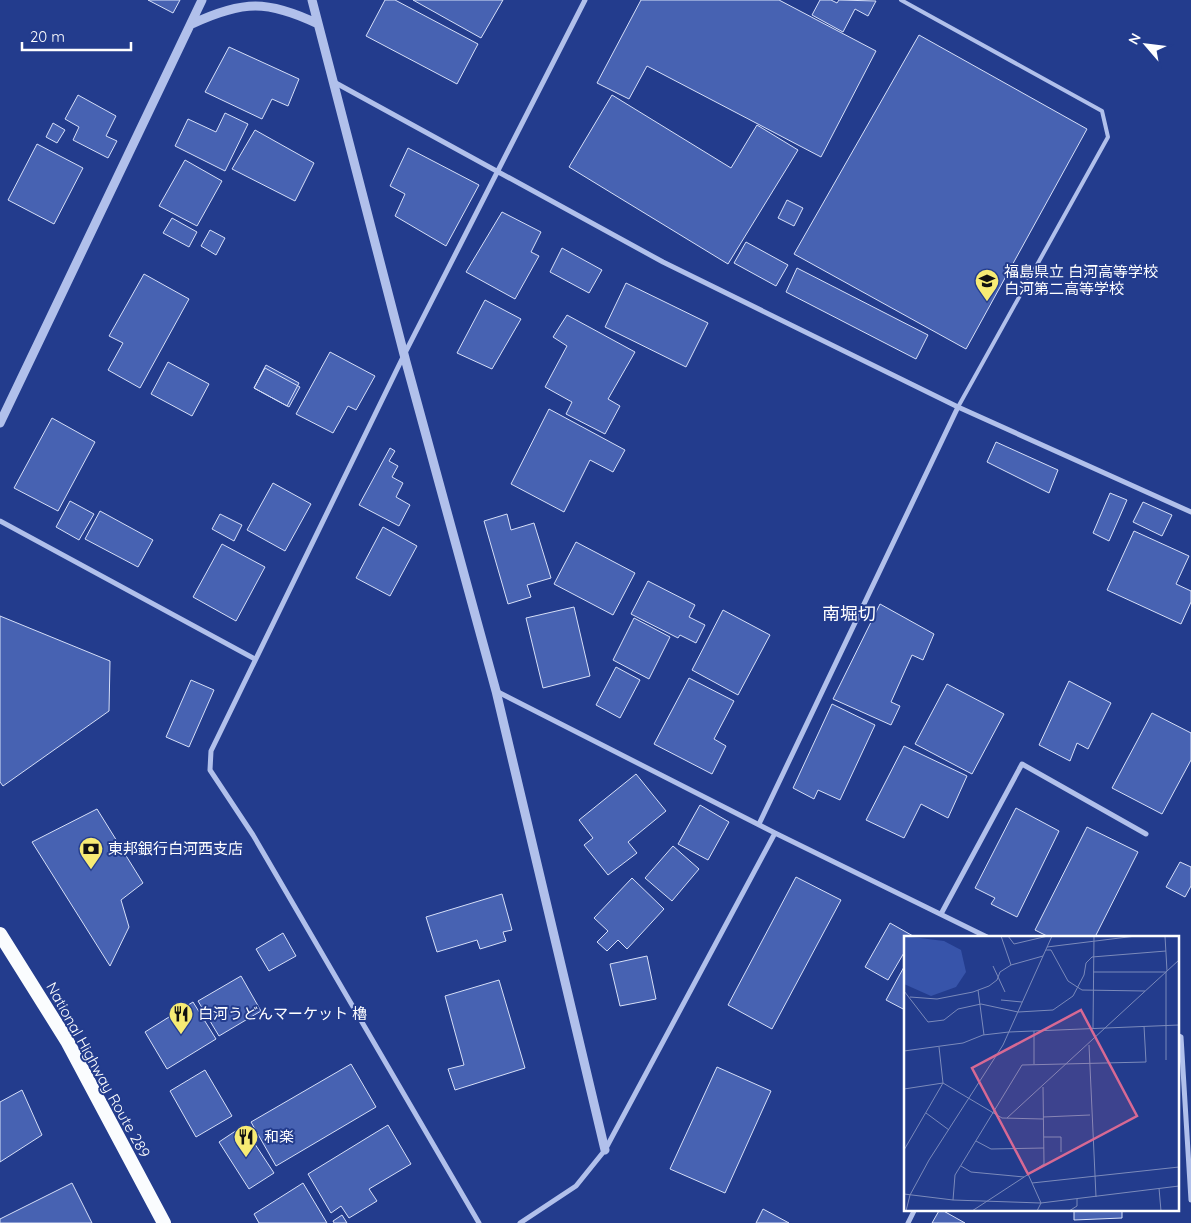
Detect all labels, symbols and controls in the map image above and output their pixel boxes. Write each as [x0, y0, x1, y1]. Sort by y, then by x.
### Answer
scale bar [22, 20, 131, 52]
north arrow [1121, 20, 1171, 70]
text: 20 m [30, 27, 65, 46]
text: N [1124, 30, 1145, 48]
place label: 福島県立 白河高等学校 白河第二高等学校 [1004, 262, 1158, 298]
school or university icon: 福島県立 白河高等学校 白河第二高等学校 [974, 268, 1000, 302]
district label: 南堀切 [822, 602, 876, 625]
bank icon: 東邦銀行白河西支店 [78, 836, 104, 870]
place label: 東邦銀行白河西支店 [108, 839, 243, 858]
inset map [904, 936, 1178, 1210]
street label: National Highway Route 289 [42, 979, 155, 1161]
restaurant icon: 白河うどんマーケット 櫓 [168, 1001, 194, 1035]
place label: 白河うどんマーケット 櫓 [198, 1004, 367, 1023]
restaurant icon: 和楽 [233, 1124, 259, 1158]
place label: 和楽 [264, 1127, 294, 1146]

